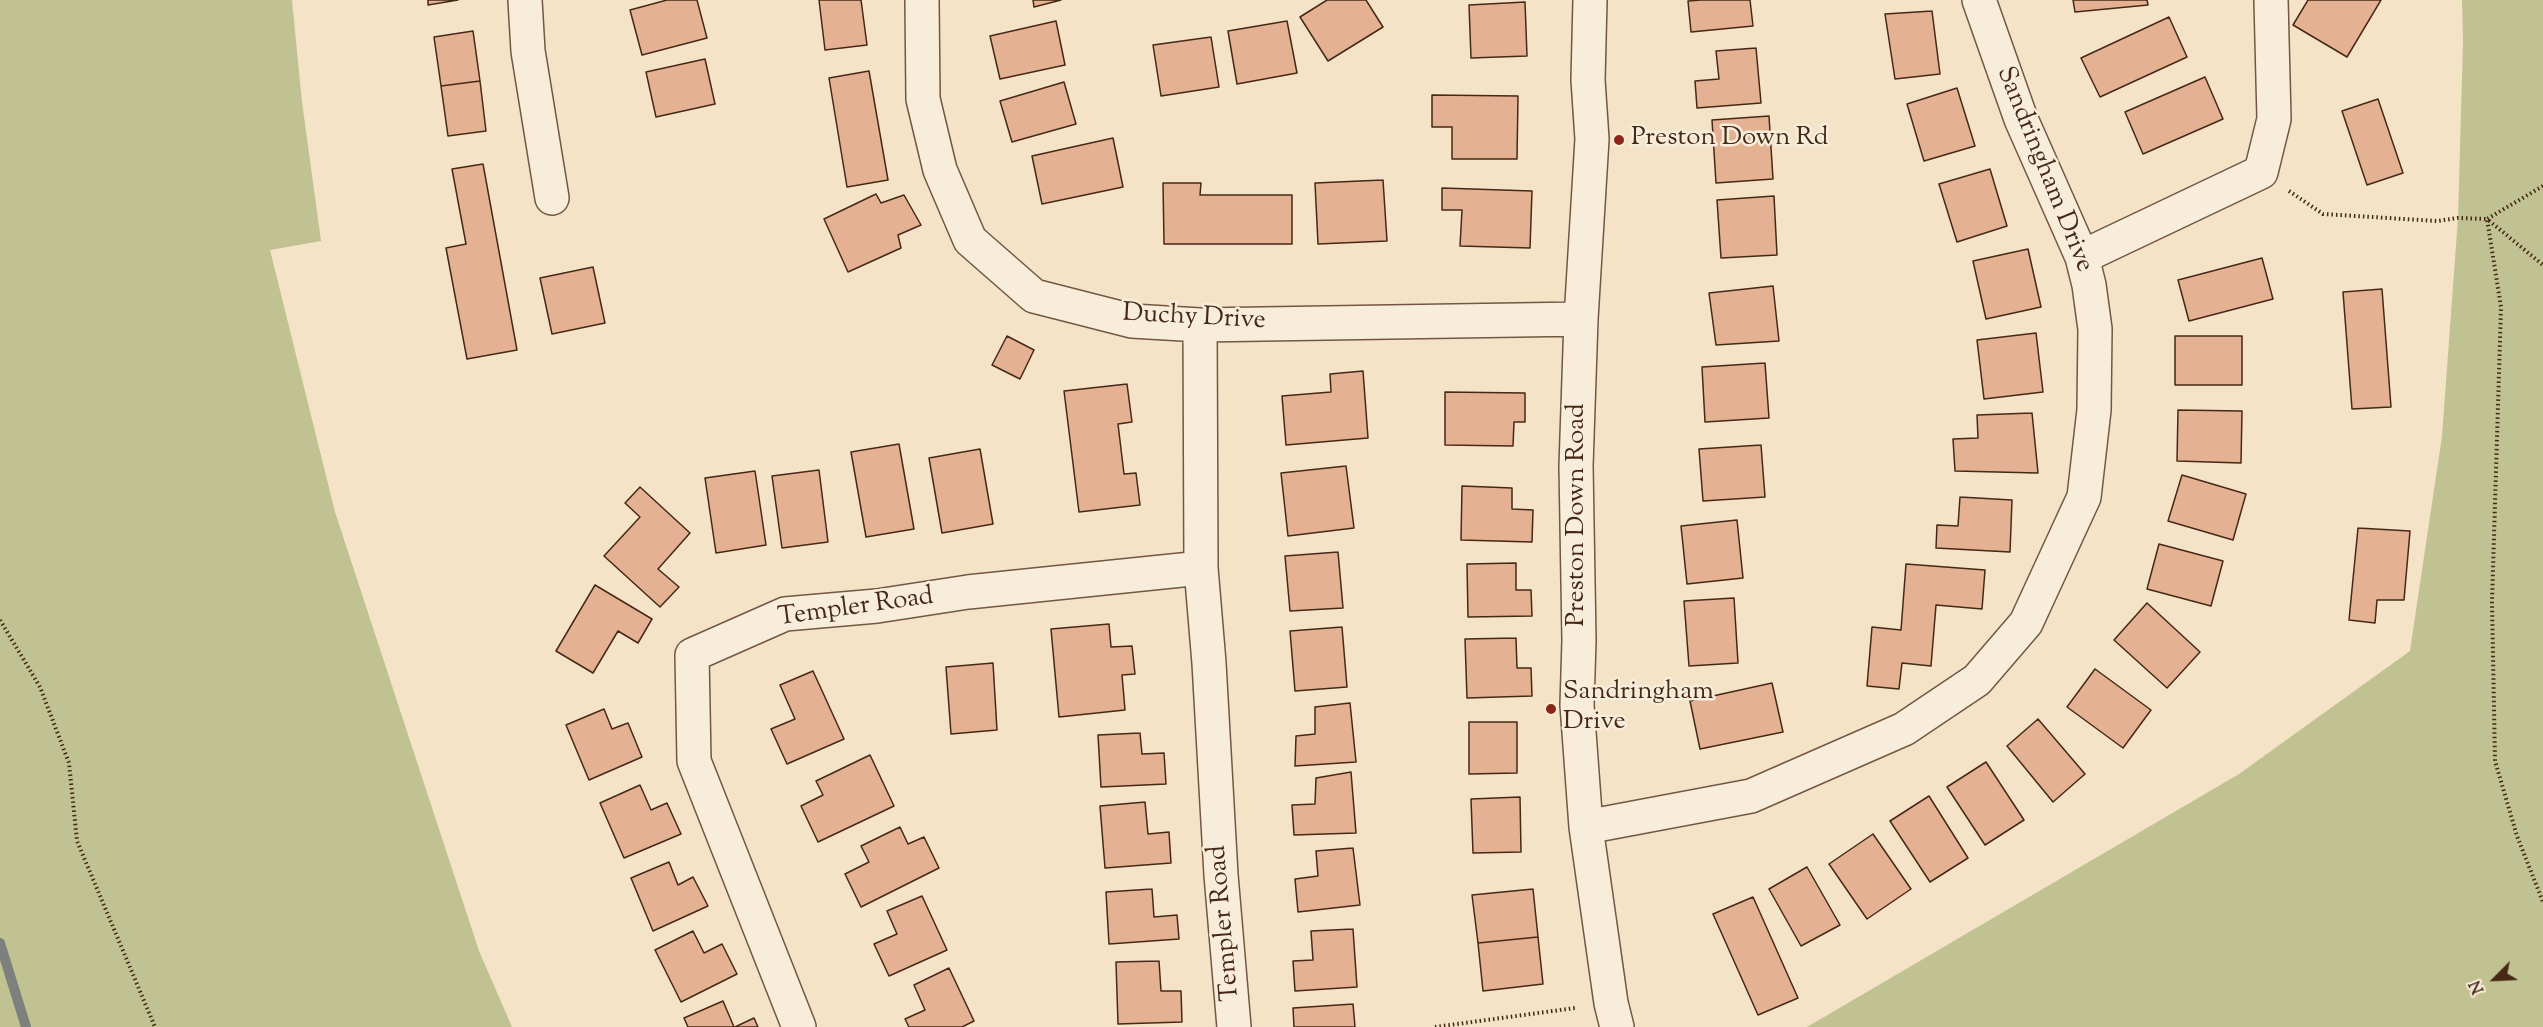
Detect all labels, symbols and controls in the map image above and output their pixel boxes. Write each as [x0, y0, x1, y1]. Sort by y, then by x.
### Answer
street label: Sandringham Drive [1988, 63, 2098, 277]
place label: Preston Down Rd [1631, 124, 1828, 156]
marker: Preston Down Rd [1612, 133, 1626, 147]
street label: Duchy Drive [1122, 300, 1266, 338]
street label: Preston Down Road [1563, 403, 1595, 627]
street label: Templer Road [776, 583, 936, 635]
place label: Sandringham Drive [1563, 678, 1714, 740]
marker: Sandringham Drive [1544, 702, 1558, 716]
street label: Templer Road [1204, 844, 1248, 1002]
north arrow [2465, 949, 2525, 1009]
text: N [2465, 976, 2491, 997]

